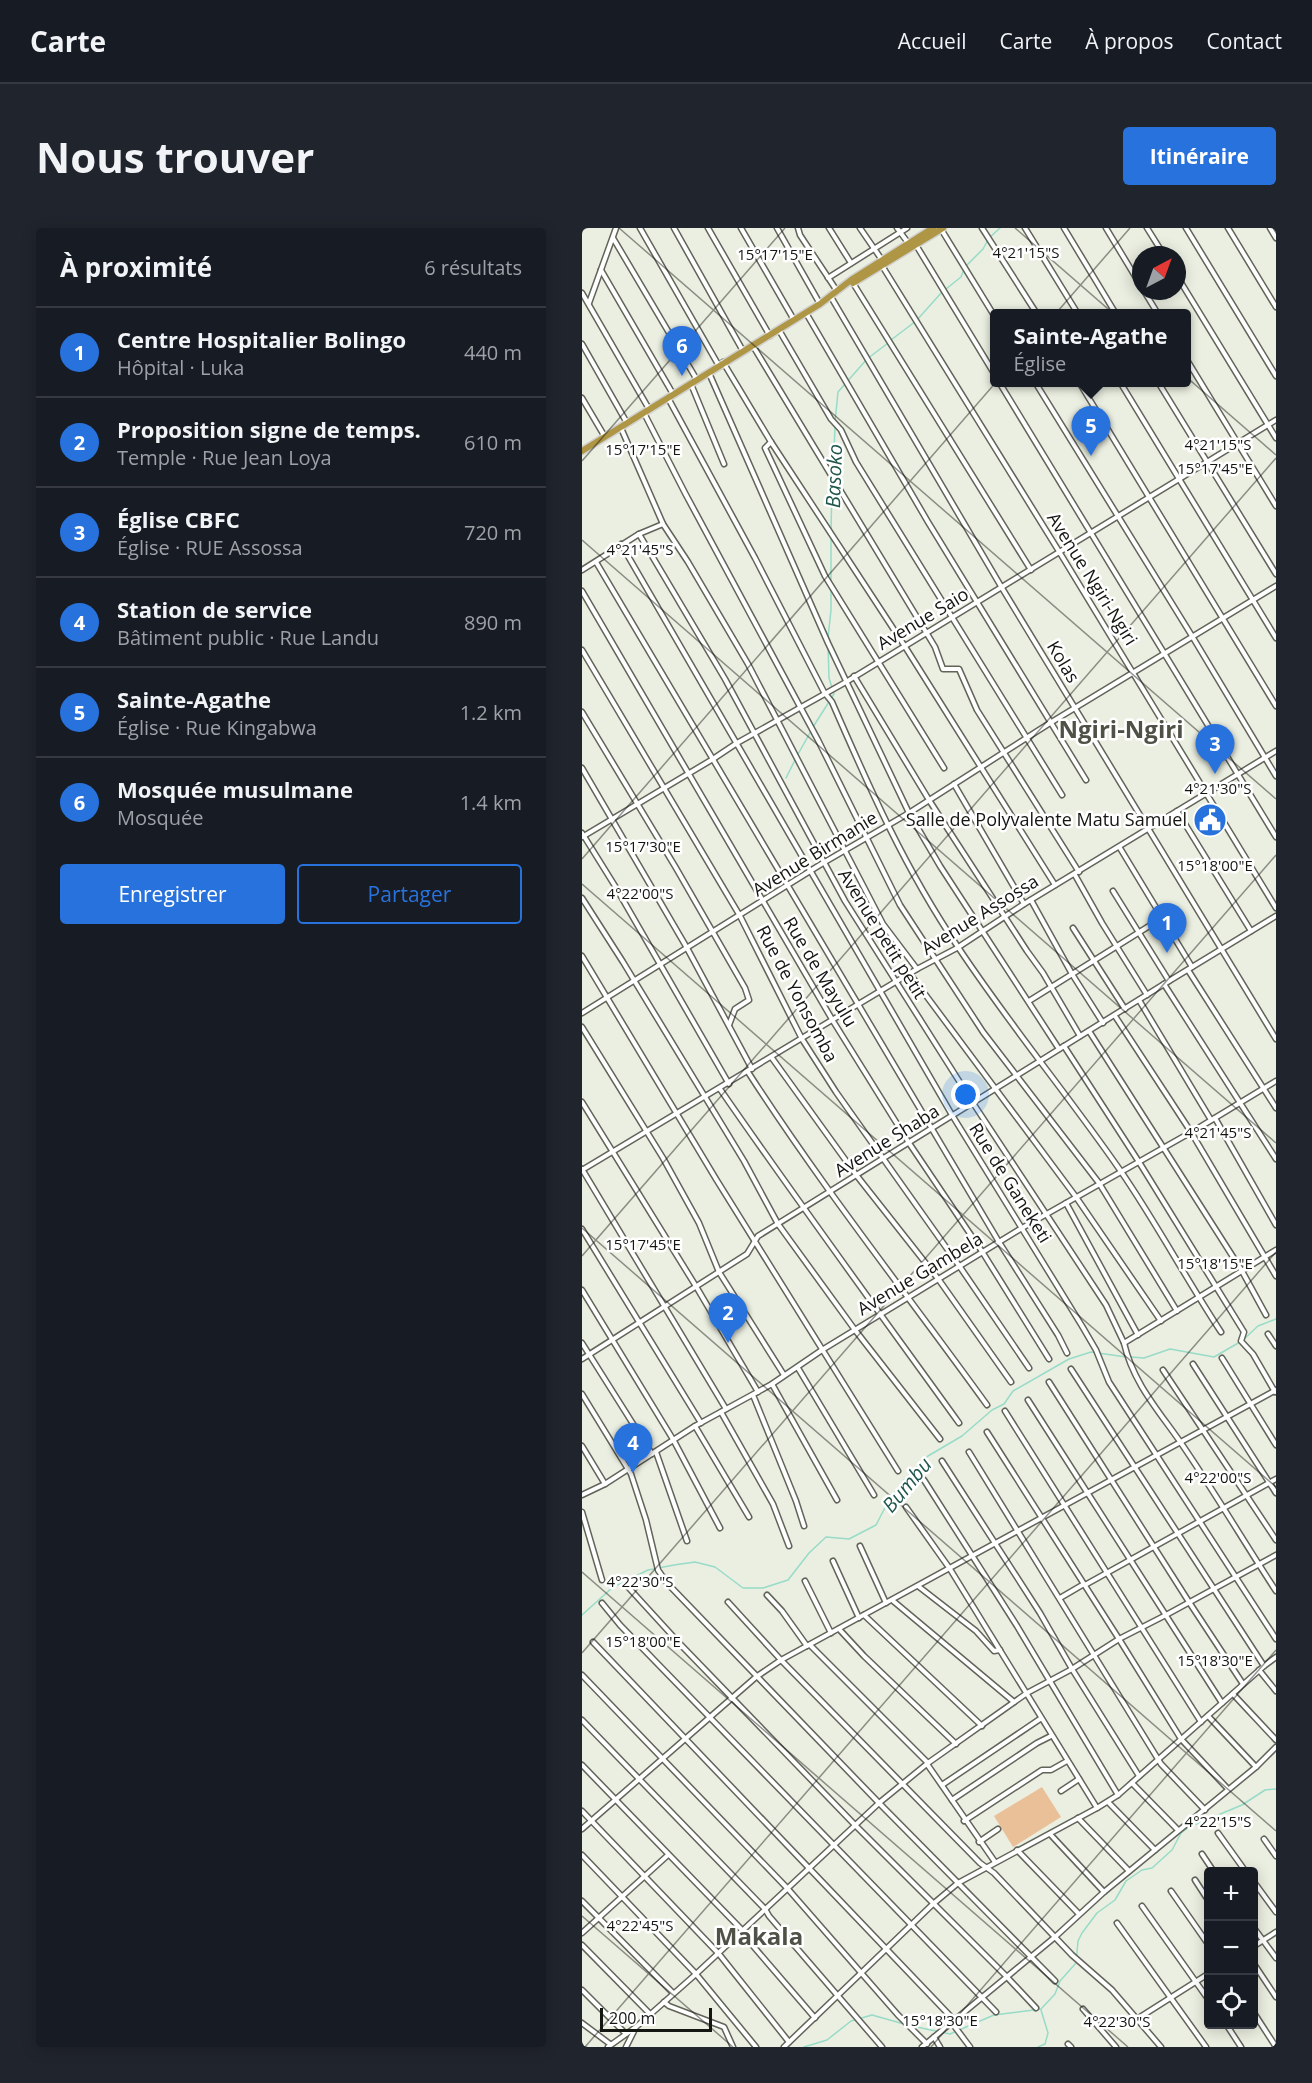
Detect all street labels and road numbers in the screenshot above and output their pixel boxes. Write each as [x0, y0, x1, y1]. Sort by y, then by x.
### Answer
street label: Avenue Ngiri-Ngiri [1042, 507, 1143, 650]
street label: Avenue Saio [872, 581, 973, 655]
street label: Kolas [1042, 636, 1086, 687]
street label: Avenue Birmanie [747, 805, 882, 901]
street label: Avenue petit petit [833, 864, 933, 1003]
street label: Avenue Assossa [916, 869, 1043, 960]
street label: Rue de Mayulu [778, 912, 863, 1031]
street label: Rue de Yonsomba [752, 921, 844, 1066]
street label: Avenue Shaba [830, 1098, 943, 1182]
street label: Rue de Ganeketi [964, 1118, 1057, 1247]
street label: Avenue Gambela [852, 1226, 987, 1320]

